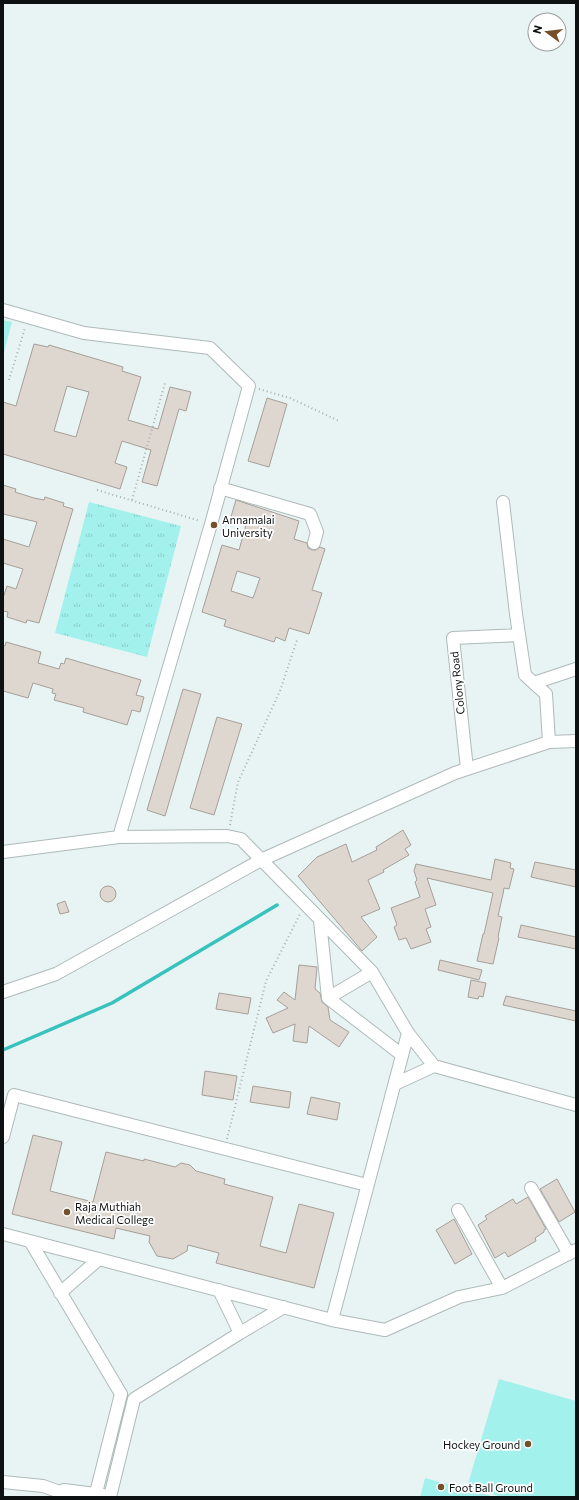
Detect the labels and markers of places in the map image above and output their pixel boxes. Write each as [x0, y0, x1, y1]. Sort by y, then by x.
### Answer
place label: Annamalai University [222, 513, 275, 539]
marker: Annamalai University [209, 520, 219, 530]
place label: Raja Muthiah Medical College [75, 1200, 154, 1226]
marker: Raja Muthiah Medical College [62, 1207, 72, 1217]
place label: Hockey Ground [443, 1438, 520, 1451]
marker: Hockey Ground [523, 1439, 533, 1449]
place label: Foot Ball Ground [449, 1481, 533, 1494]
marker: Foot Ball Ground [436, 1482, 446, 1492]

